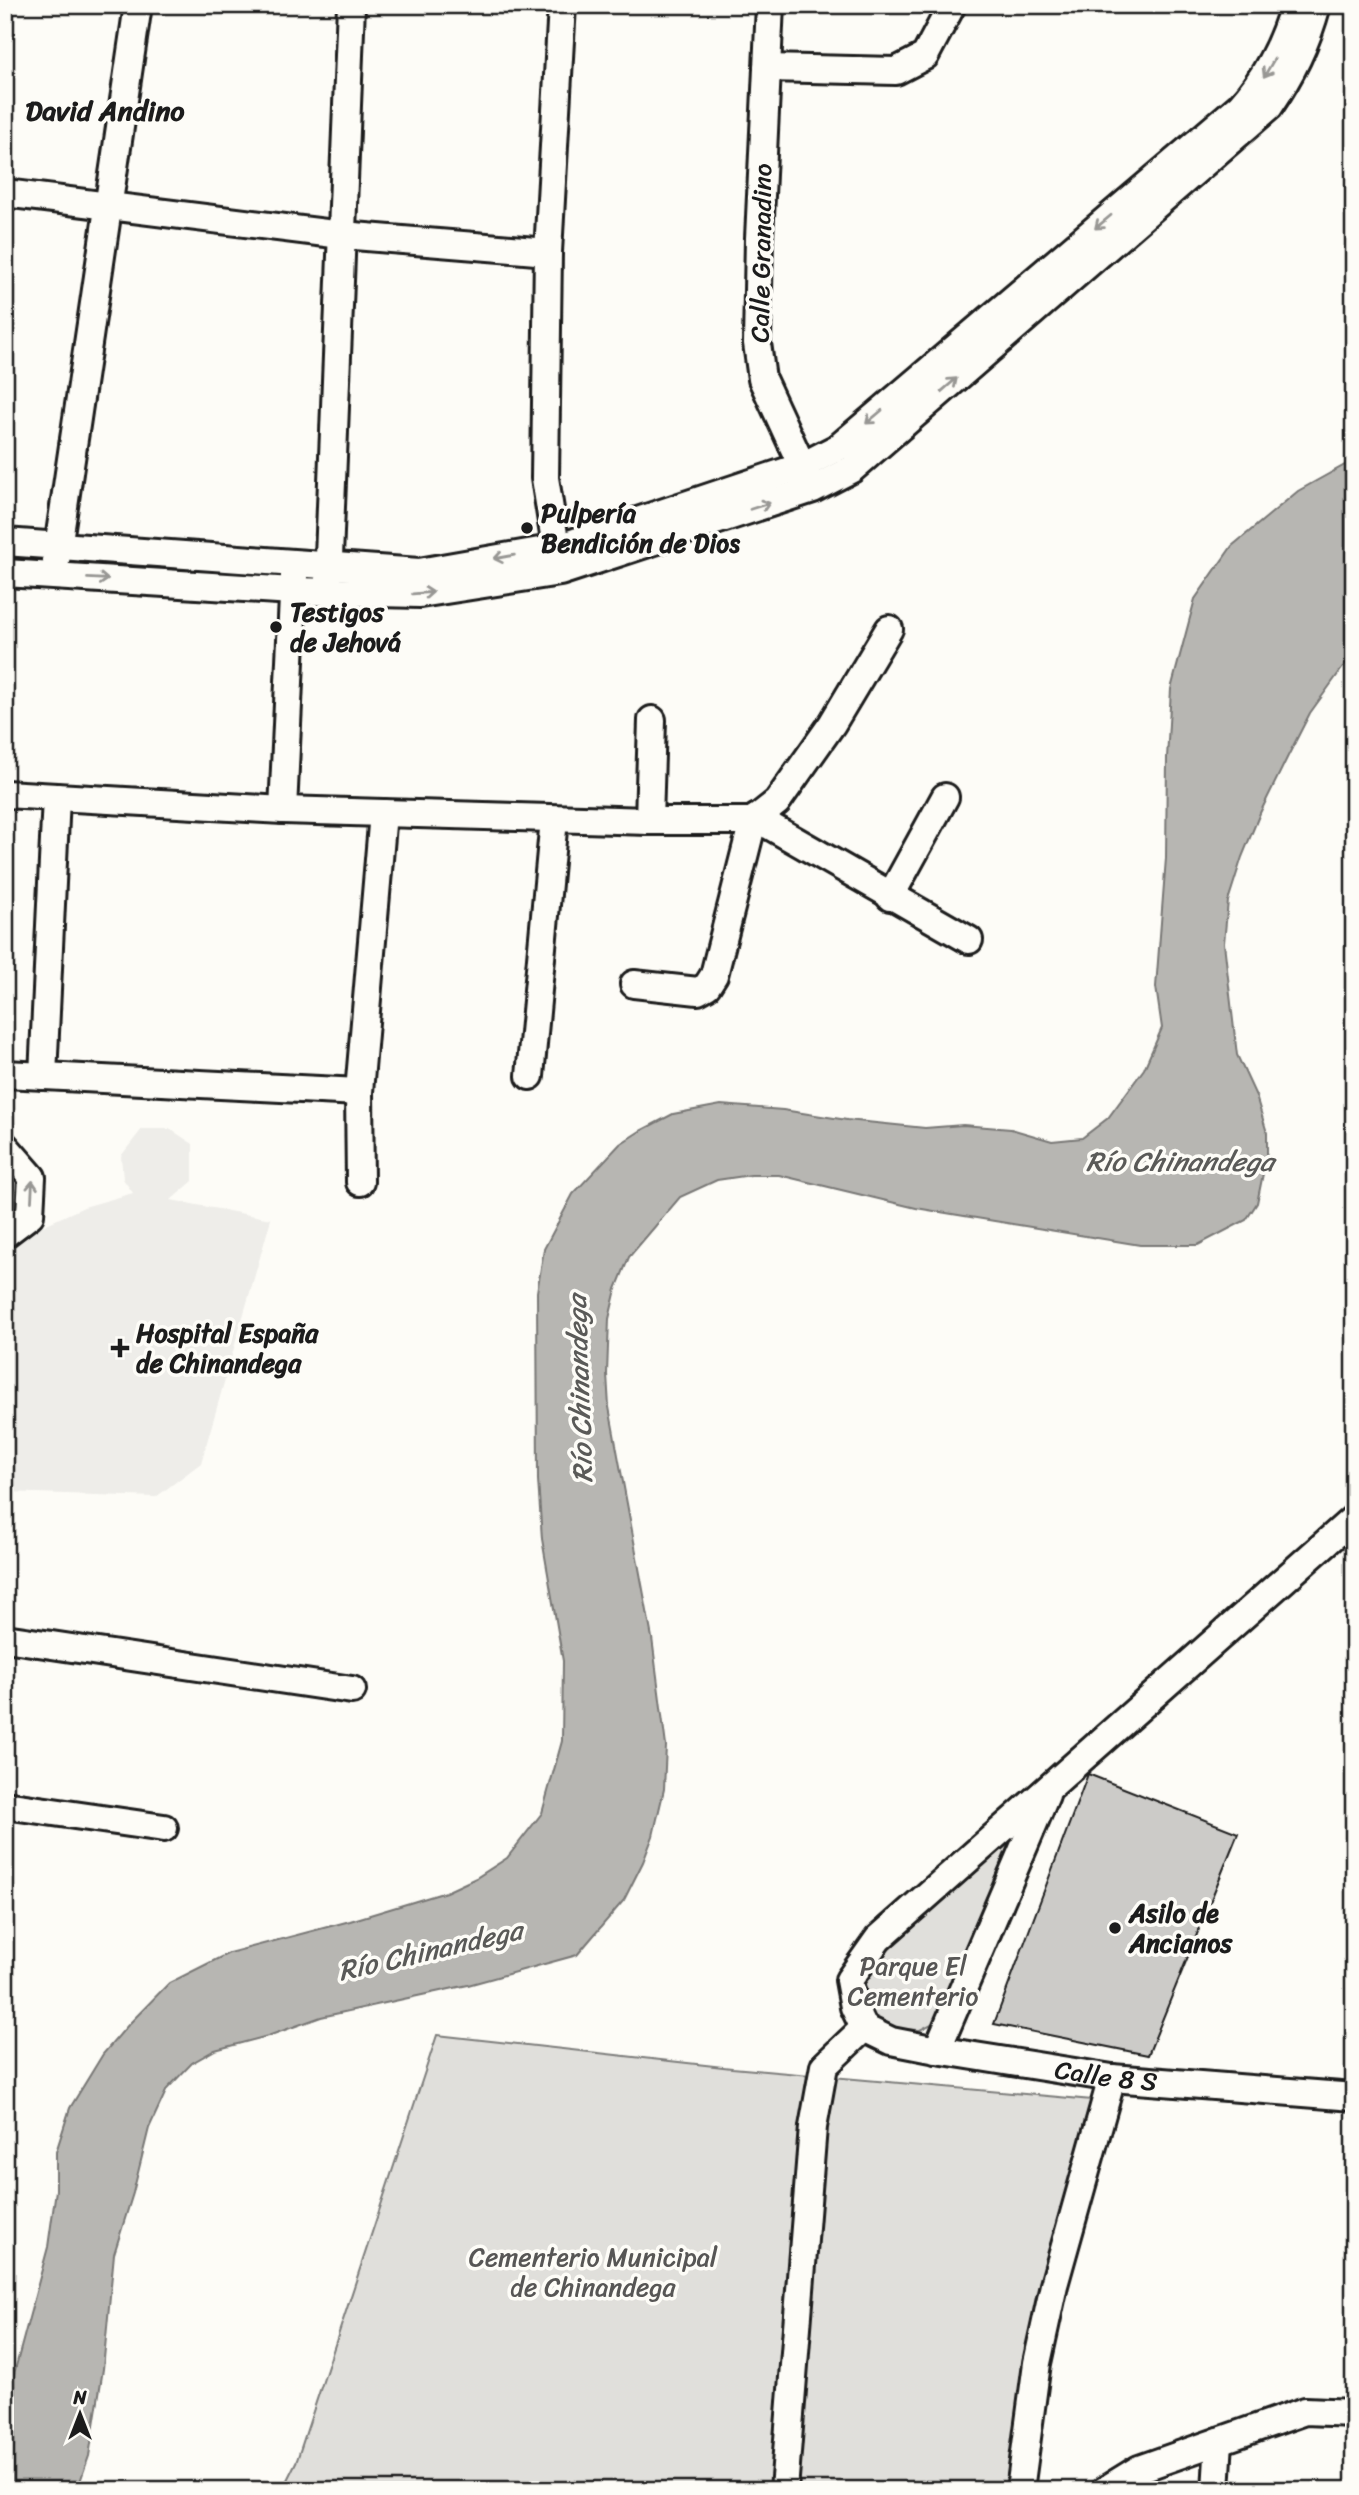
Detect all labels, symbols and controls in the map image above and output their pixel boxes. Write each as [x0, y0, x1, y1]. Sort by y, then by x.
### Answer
one-way arrow [1262, 57, 1275, 78]
district label: David Andino [26, 86, 185, 135]
street label: Calle Granadino [736, 163, 786, 343]
one-way arrow [1094, 214, 1112, 230]
one-way arrow [940, 377, 958, 393]
one-way arrow [865, 409, 883, 425]
place label: Pulpería Bendición de Dios [541, 490, 741, 566]
one-way arrow [749, 499, 771, 511]
marker: Pulpería Bendición de Dios [519, 520, 535, 536]
one-way arrow [494, 551, 516, 564]
one-way arrow [86, 573, 109, 586]
one-way arrow [411, 586, 434, 599]
place label: Testigos de Jehová [290, 589, 401, 665]
marker: Testigos de Jehová [268, 619, 284, 635]
water label: Río Chinandega [1086, 1137, 1278, 1186]
one-way arrow [25, 1180, 38, 1203]
water label: Río Chinandega [552, 1290, 607, 1484]
place label: Hospital España de Chinandega [136, 1310, 319, 1386]
marker: Hospital España de Chinandega [110, 1338, 130, 1358]
place label: Asilo de Ancianos [1128, 1890, 1233, 1966]
water label: Río Chinandega [333, 1905, 531, 1995]
marker: Asilo de Ancianos [1107, 1920, 1123, 1936]
park label: Parque El Cementerio [848, 1943, 979, 2019]
street label: Calle 8 S [1051, 2046, 1159, 2104]
park label: Cementerio Municipal de Chinandega [469, 2234, 718, 2310]
north arrow [46, 2380, 116, 2450]
text: N [72, 2381, 87, 2414]

